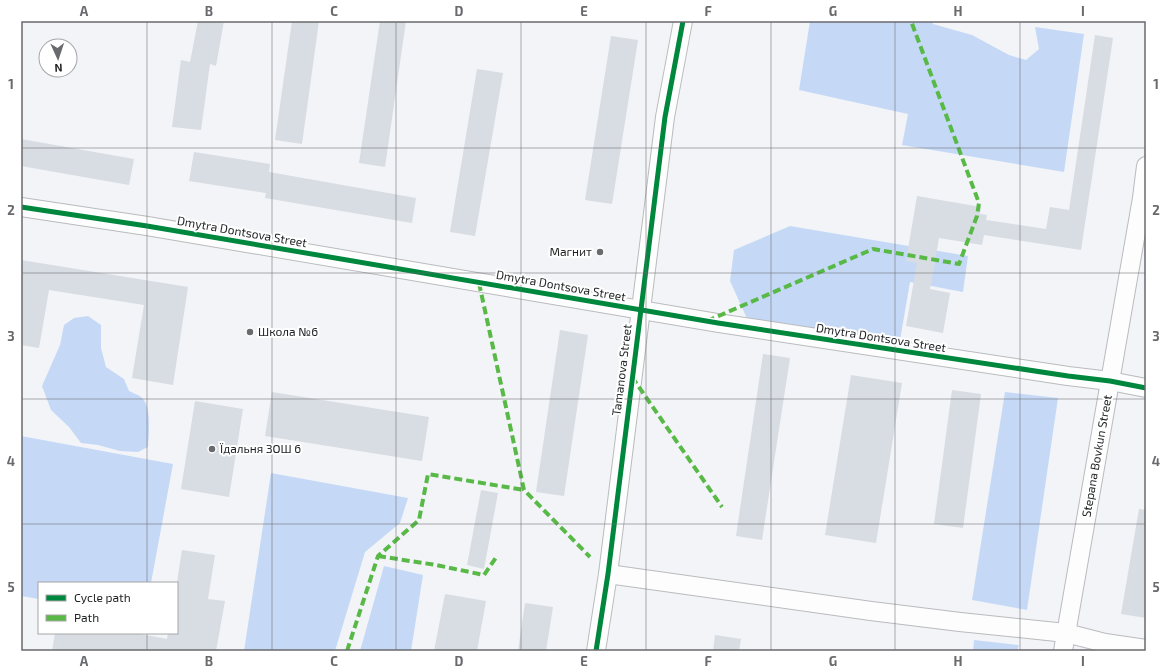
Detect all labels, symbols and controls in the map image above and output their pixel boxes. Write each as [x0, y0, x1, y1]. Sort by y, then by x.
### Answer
text: A [80, 3, 89, 19]
text: B [205, 3, 213, 19]
text: C [330, 3, 338, 19]
text: D [455, 3, 464, 19]
text: E [580, 3, 588, 19]
text: F [704, 3, 712, 19]
text: G [829, 3, 837, 19]
text: H [954, 3, 963, 19]
text: I [1081, 3, 1085, 19]
north arrow [38, 38, 78, 78]
text: N [54, 62, 63, 75]
text: 1 [8, 76, 14, 92]
text: 1 [1153, 76, 1159, 92]
text: 2 [7, 202, 15, 218]
text: 2 [1152, 202, 1160, 218]
street label: Dmytra Dontsova Street [176, 213, 309, 249]
place label: Магнит [549, 244, 592, 258]
marker: Магнит [595, 247, 605, 257]
street label: Dmytra Dontsova Street [495, 267, 628, 303]
street label: Dmytra Dontsova Street [815, 320, 948, 354]
street label: Tamanova Street [608, 323, 634, 416]
place label: Школа №6 [258, 324, 318, 338]
marker: Школа №6 [245, 327, 255, 337]
text: 3 [7, 328, 15, 344]
text: 3 [1152, 328, 1160, 344]
street label: Stepana Bovkun Street [1078, 393, 1114, 518]
place label: Їдальня ЗОШ 6 [220, 441, 301, 455]
marker: Їдальня ЗОШ 6 [207, 444, 217, 454]
text: 4 [7, 453, 15, 469]
text: 4 [1152, 453, 1160, 469]
text: 5 [7, 579, 15, 595]
text: 5 [1152, 579, 1160, 595]
legend [38, 582, 178, 634]
text: Cycle path [74, 590, 131, 604]
text: Path [74, 610, 99, 624]
text: A [80, 653, 89, 669]
text: B [205, 653, 213, 669]
text: C [330, 653, 338, 669]
text: D [455, 653, 464, 669]
text: E [580, 653, 588, 669]
text: F [704, 653, 712, 669]
text: G [829, 653, 837, 669]
text: H [954, 653, 963, 669]
text: I [1081, 653, 1085, 669]

